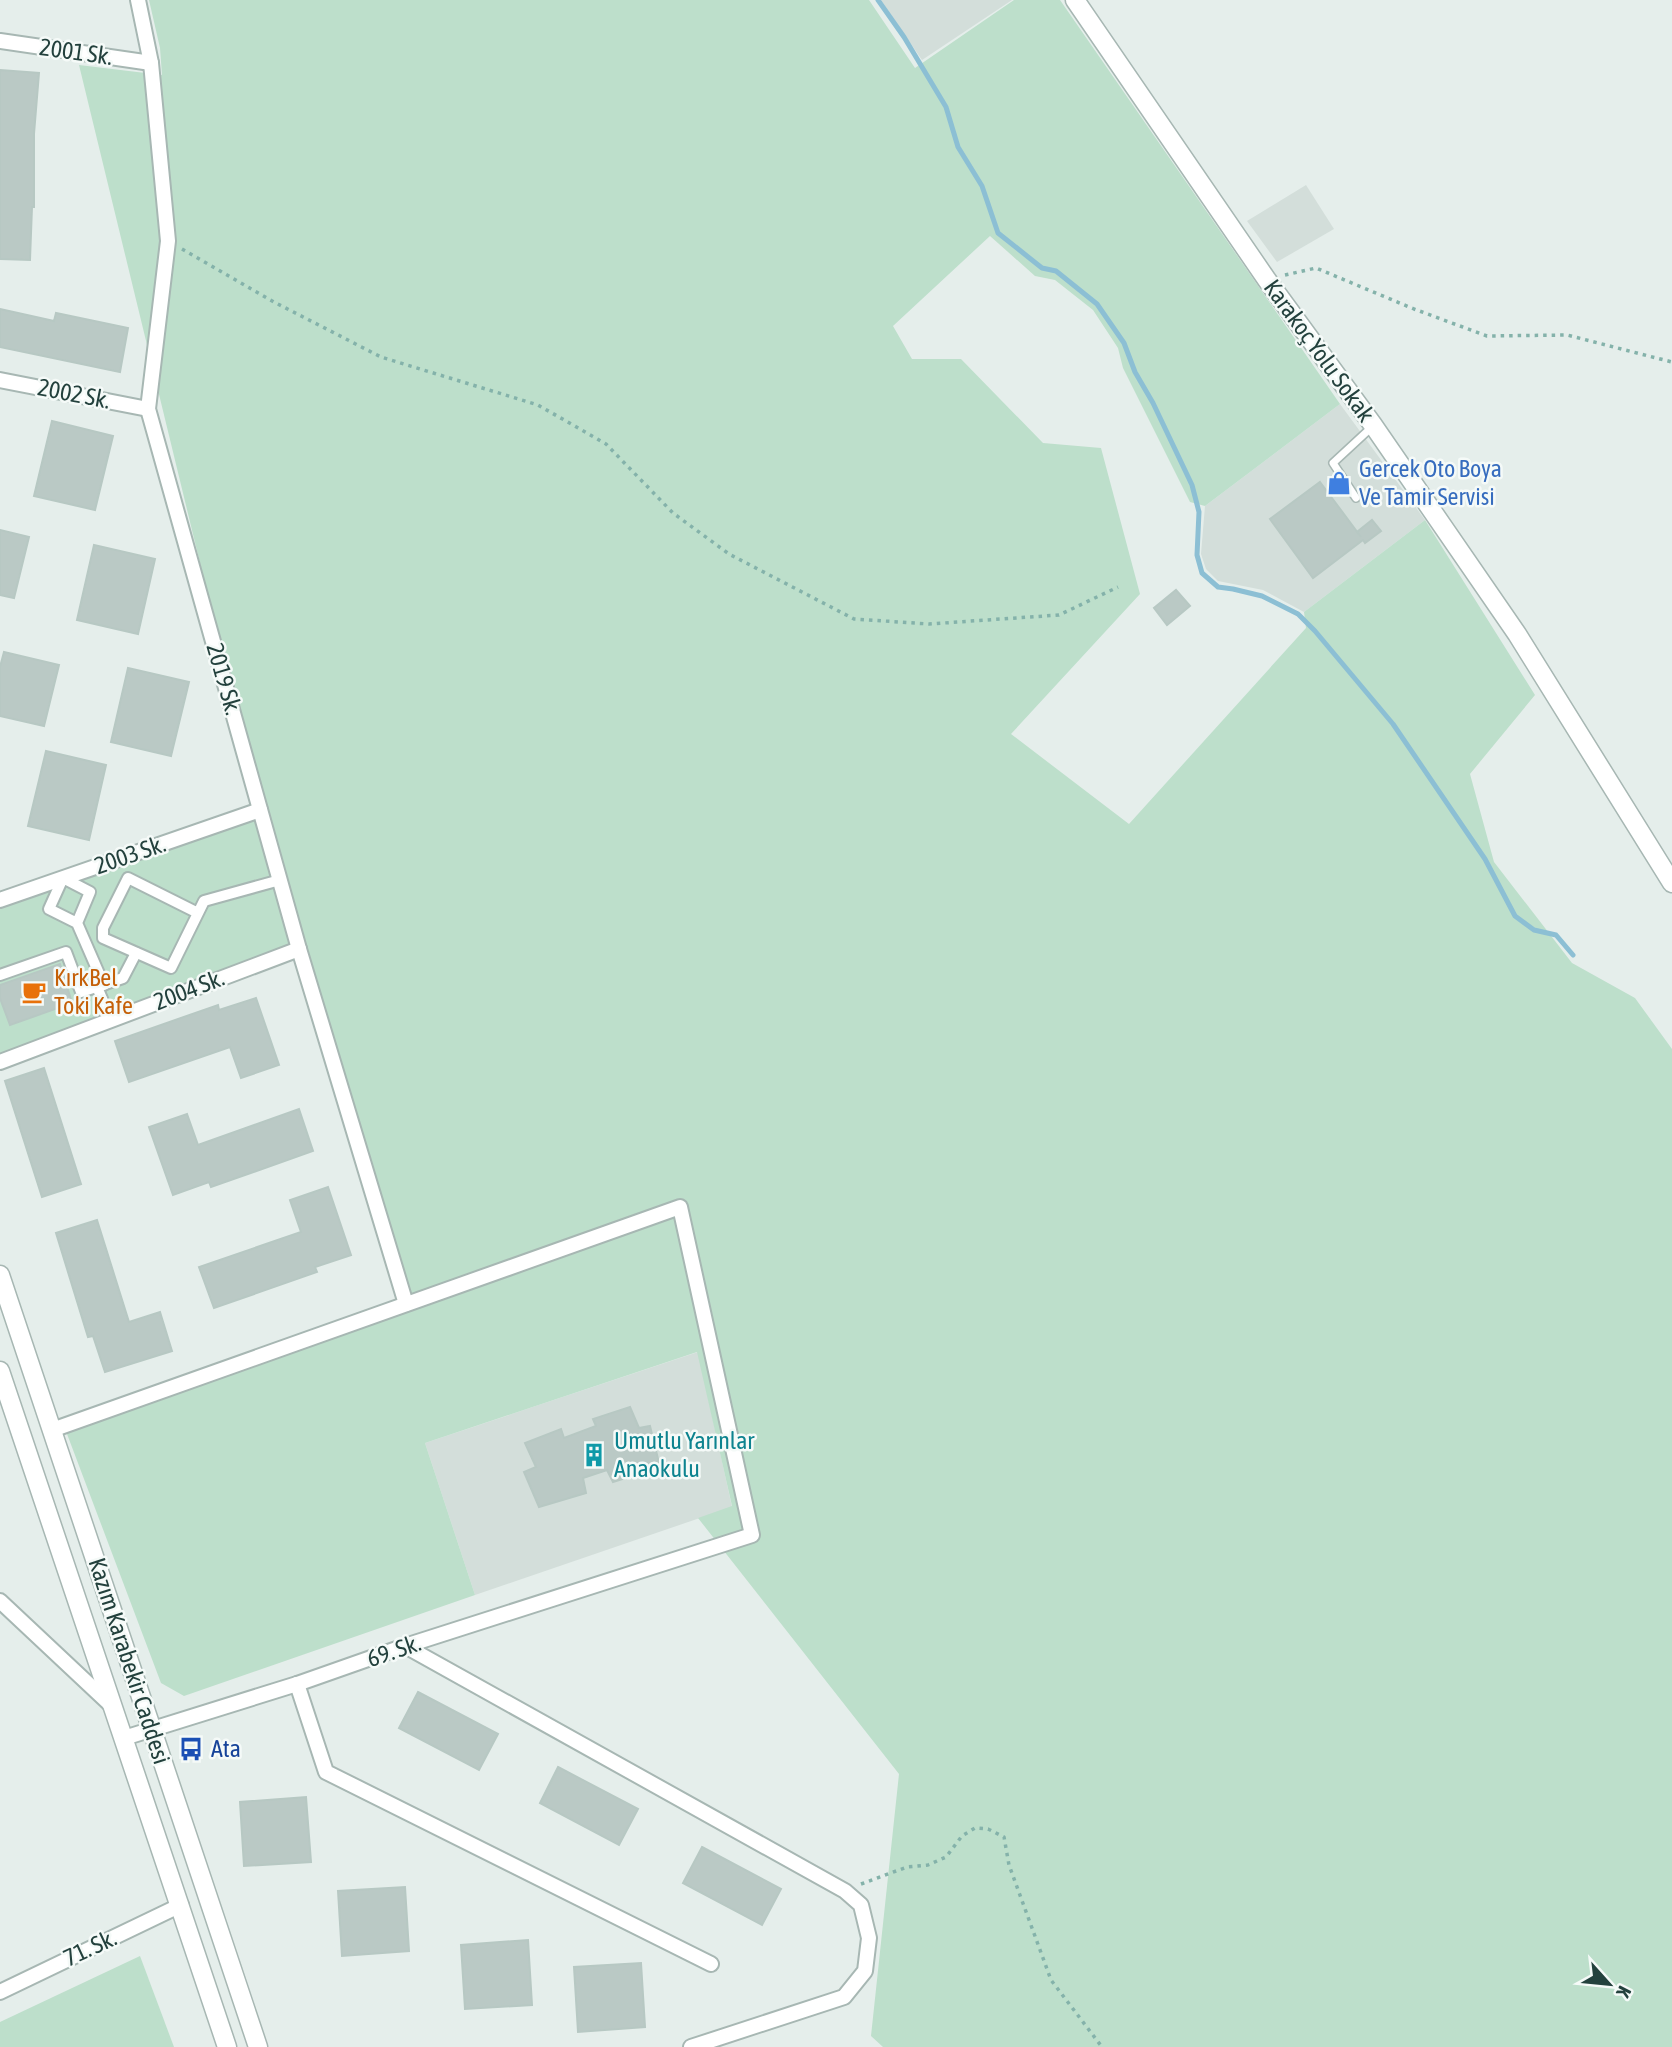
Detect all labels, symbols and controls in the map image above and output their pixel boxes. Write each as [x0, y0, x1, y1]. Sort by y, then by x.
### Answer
street label: 2001 Sk. [38, 33, 114, 70]
street label: Karakoç Yolu Sokak [1259, 274, 1380, 427]
street label: 2002 Sk. [36, 373, 113, 414]
place label: Gercek Oto Boya Ve Tamir Servisi [1359, 455, 1502, 510]
shop icon: Gercek Oto Boya Ve Tamir Servisi [1325, 469, 1353, 497]
street label: 2019 Sk. [201, 640, 248, 718]
street label: 2003 Sk. [91, 830, 169, 879]
place label: KırkBel Toki Kafe [54, 964, 133, 1019]
street label: 2004 Sk. [150, 964, 228, 1015]
cafe icon: KırkBel Toki Kafe [20, 978, 48, 1006]
place label: Umutlu Yarınlar Anaokulu [614, 1427, 755, 1482]
building icon: Umutlu Yarınlar Anaokulu [580, 1441, 608, 1469]
street label: Kazım Karabekir Caddesi [83, 1554, 176, 1767]
street label: 69. Sk. [363, 1629, 424, 1672]
bus stop icon: Ata [177, 1735, 205, 1763]
place label: Ata [211, 1735, 241, 1762]
street label: 71. Sk. [59, 1924, 120, 1971]
north arrow [1574, 1949, 1644, 2019]
text: K [1612, 1983, 1636, 2001]

